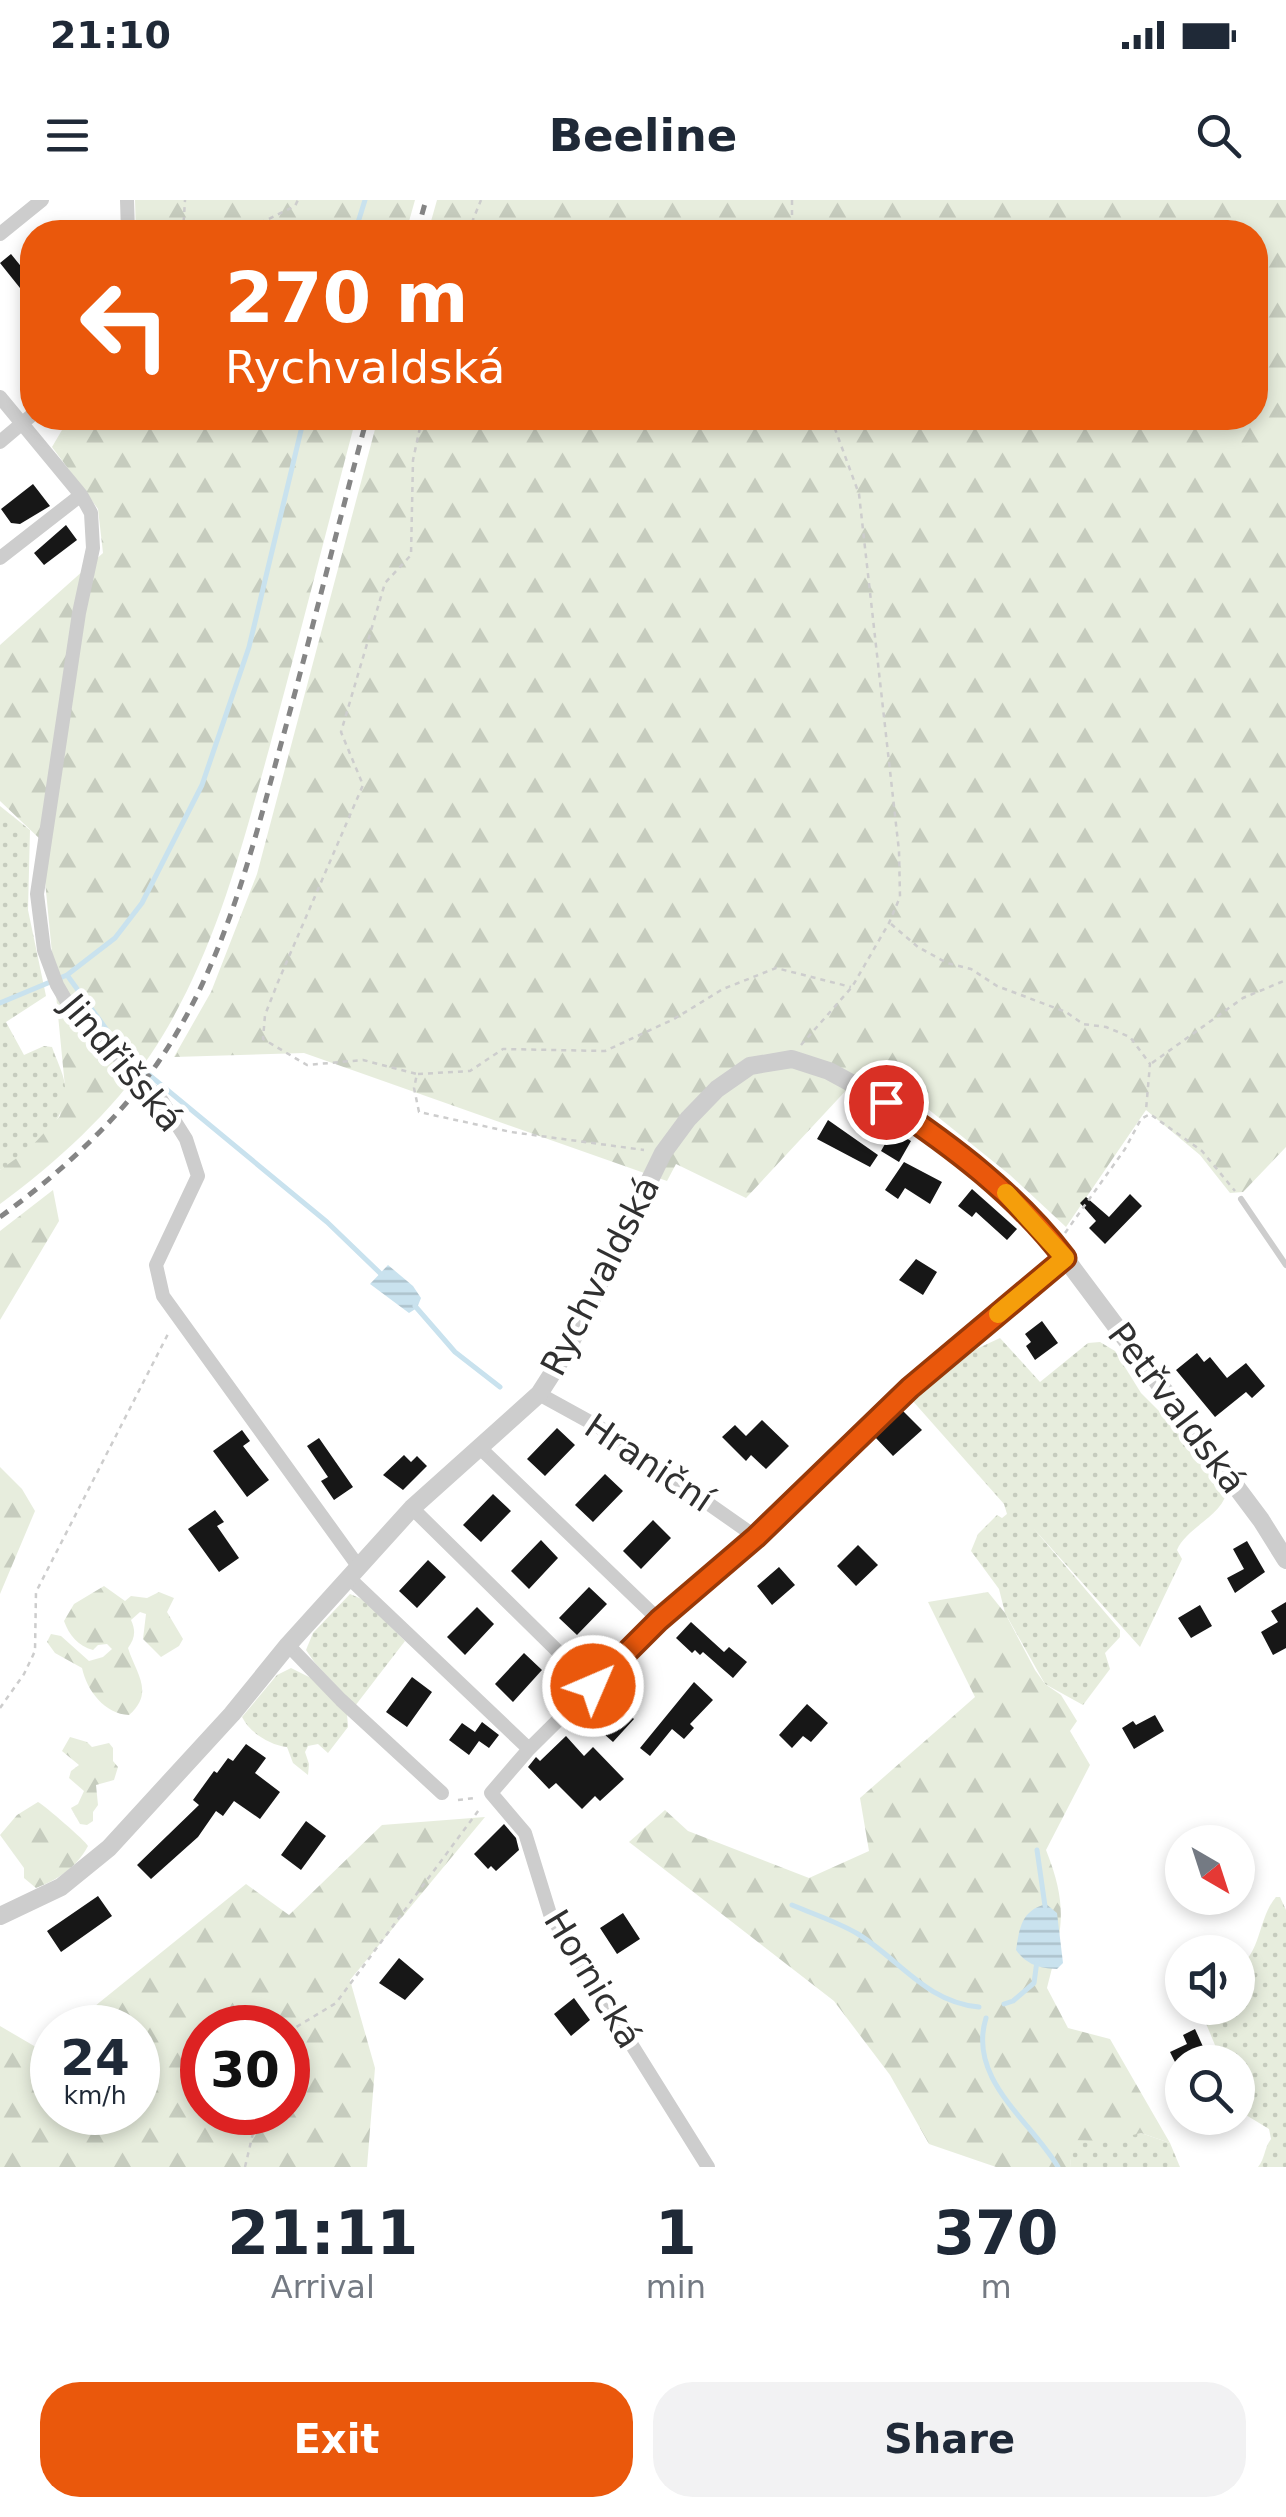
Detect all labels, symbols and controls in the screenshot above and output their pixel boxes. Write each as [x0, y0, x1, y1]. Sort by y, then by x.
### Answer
text: 21:10 [50, 13, 171, 57]
icon: menu [40, 108, 95, 163]
icon: search [1191, 108, 1246, 163]
text: Beeline [549, 109, 737, 162]
text: 270 m [225, 257, 468, 339]
icon: left [60, 260, 190, 390]
text: Rychvaldská [225, 341, 505, 394]
street label: Jindřišská [52, 985, 191, 1139]
pin [844, 1060, 929, 1145]
icon: arrive [859, 1075, 914, 1130]
street label: Rychvaldská [533, 1170, 667, 1382]
street label: Petřvaldská [1100, 1315, 1254, 1501]
street label: Hraniční [578, 1406, 721, 1521]
position arrow [541, 1634, 645, 1738]
north arrow [1165, 1825, 1255, 1915]
map controls [1165, 1825, 1255, 2135]
street label: Hornická [536, 1903, 650, 2055]
button: sound [1165, 1935, 1255, 2025]
speed limit sign: 30 [180, 2005, 310, 2135]
text: 24 [60, 2029, 130, 2087]
button: search [1165, 2045, 1255, 2135]
text: km/h [63, 2081, 127, 2110]
text: 21:11 [227, 2198, 418, 2268]
text: 1 [655, 2198, 697, 2268]
text: 370 [933, 2198, 1059, 2268]
text: Arrival [271, 2268, 375, 2306]
text: min [646, 2268, 706, 2306]
text: m [980, 2268, 1012, 2306]
button: Exit [40, 2382, 633, 2497]
button: Share [653, 2382, 1246, 2497]

